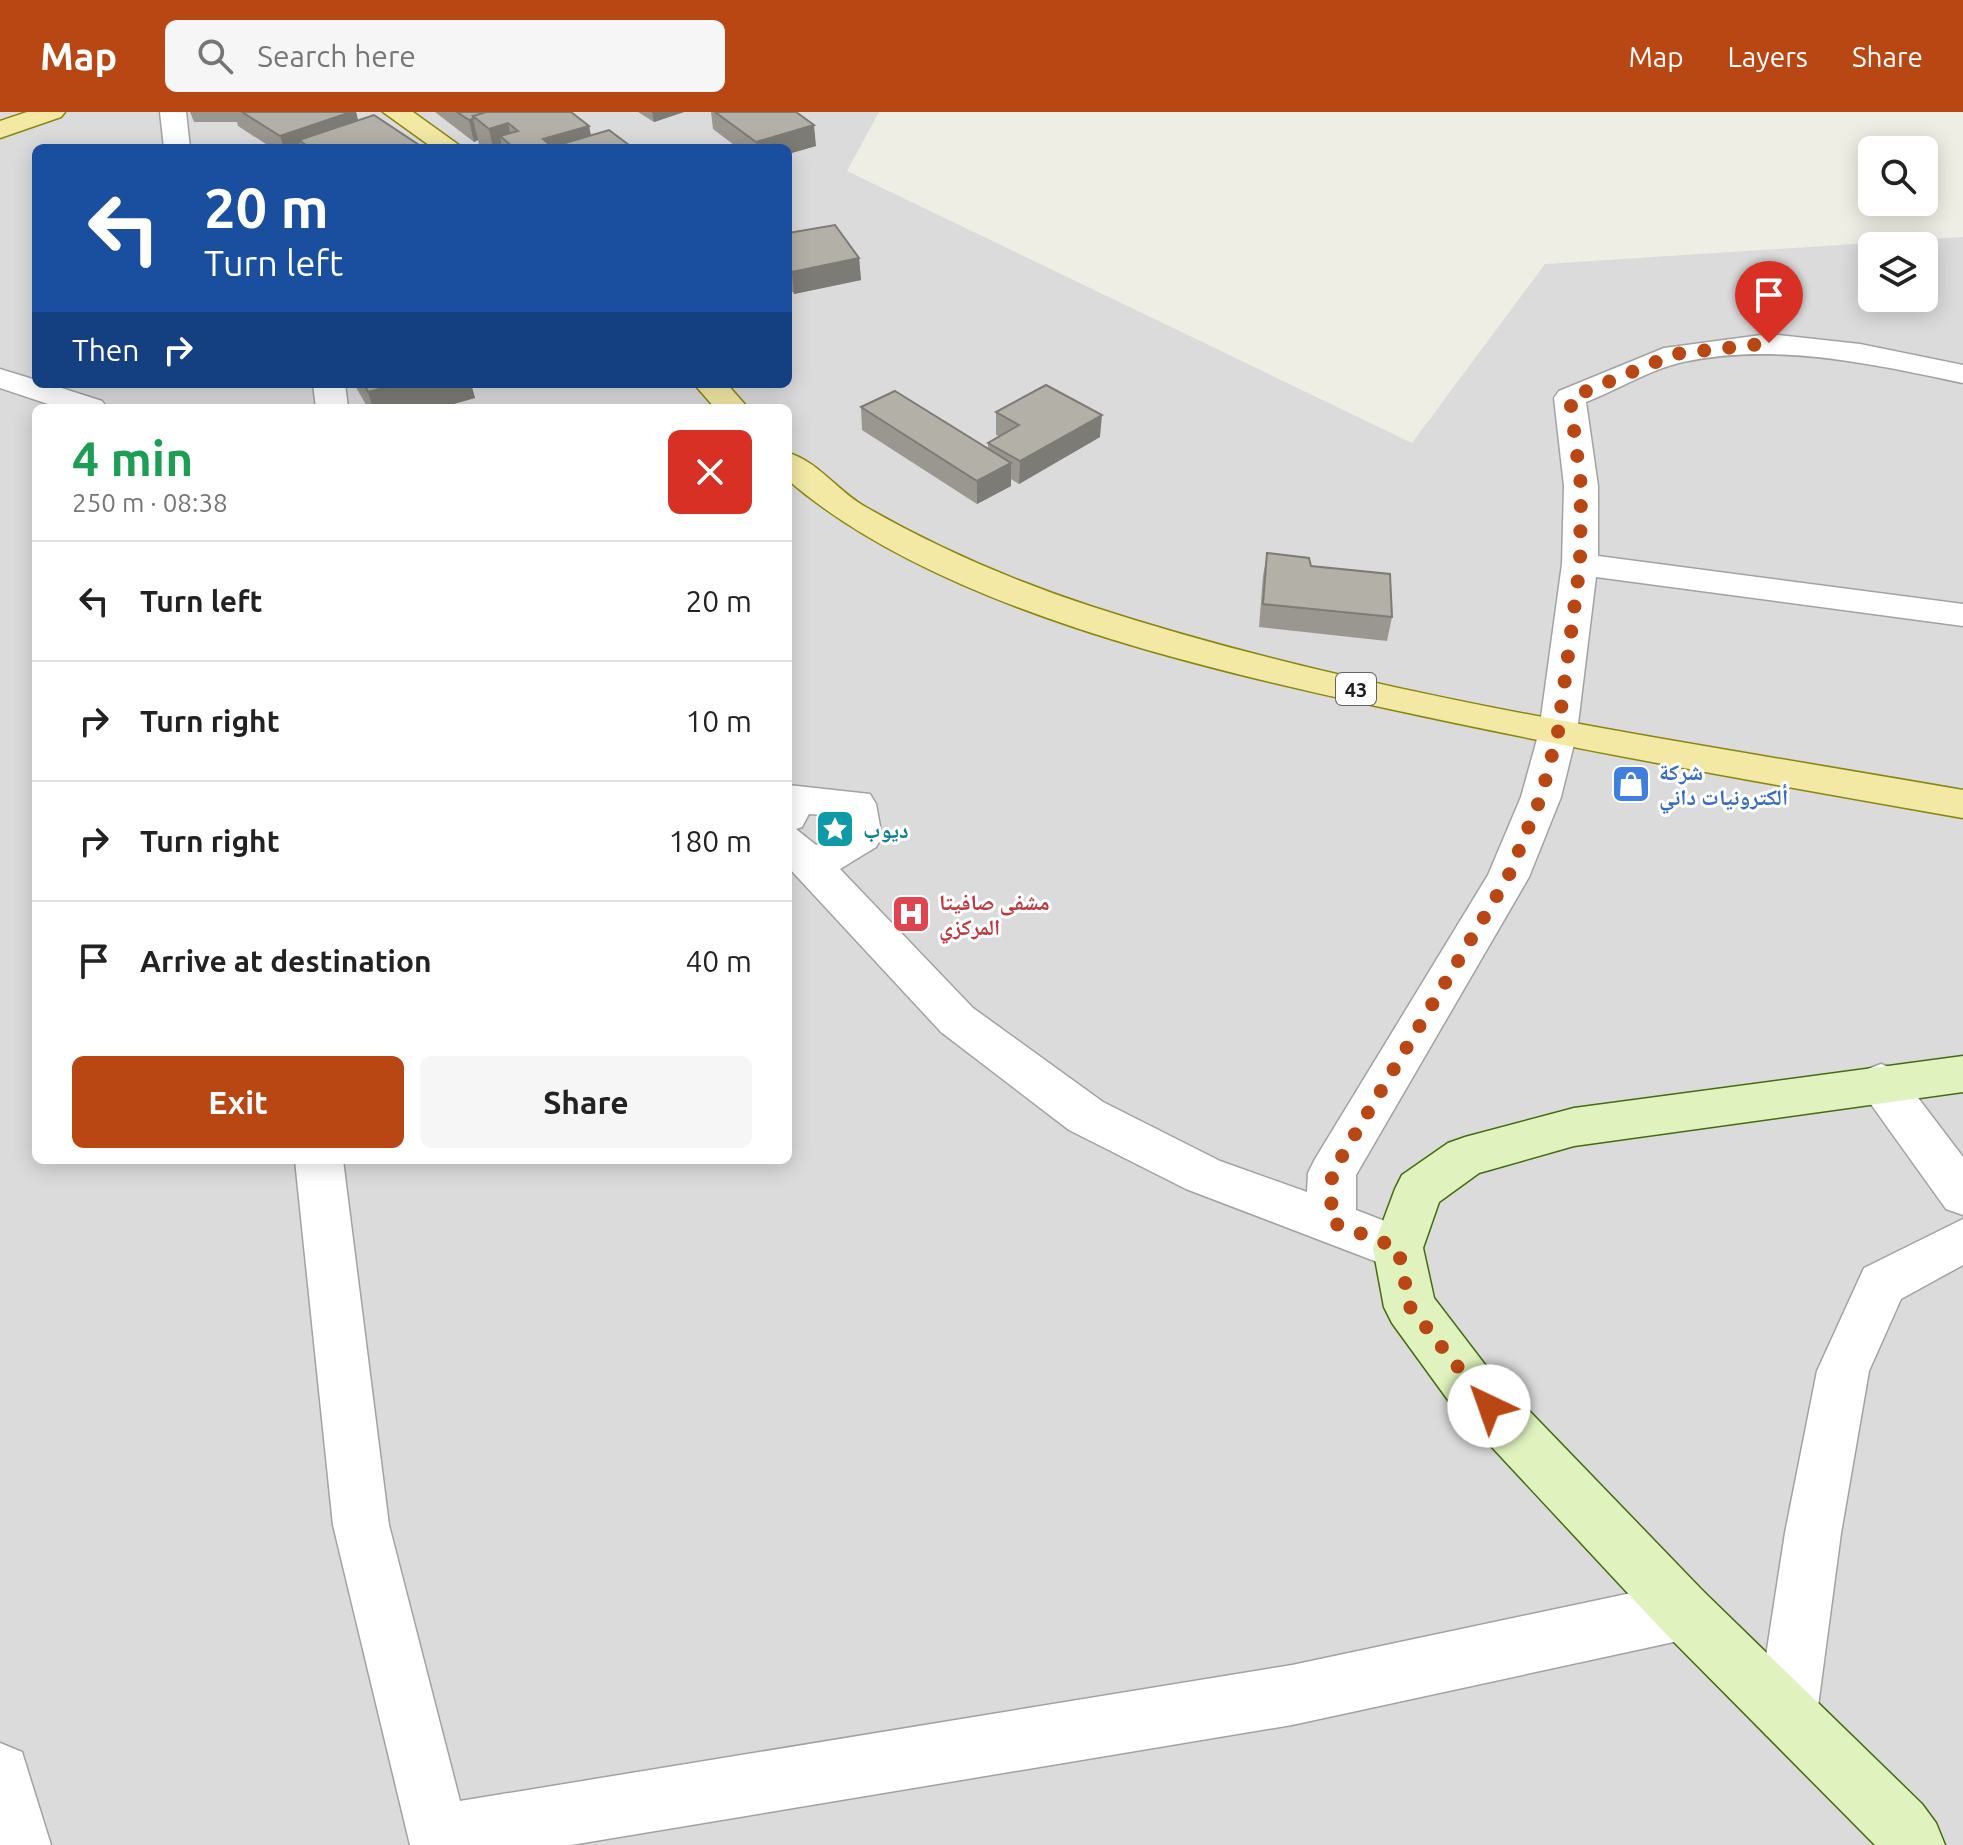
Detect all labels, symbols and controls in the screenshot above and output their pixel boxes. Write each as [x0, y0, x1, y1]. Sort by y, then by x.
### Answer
search box [165, 20, 725, 92]
icon: search [193, 34, 237, 78]
text: Map [40, 35, 117, 77]
text: Search here [257, 39, 416, 73]
text: Map [1628, 41, 1684, 72]
text: Layers [1728, 41, 1808, 72]
text: Share [1852, 41, 1923, 72]
map controls [1858, 136, 1938, 312]
button: search [1858, 136, 1938, 216]
icon: left [72, 176, 176, 280]
text: 20 m [204, 176, 329, 239]
button: layers [1858, 232, 1938, 312]
text: Turn left [204, 242, 343, 283]
pin [1735, 261, 1803, 343]
icon: arrive [1747, 273, 1791, 317]
icon: right [156, 328, 200, 372]
text: Then [72, 333, 140, 367]
button: close [668, 430, 752, 514]
text: 4 min [72, 431, 193, 485]
text: 250 m · 08:38 [72, 488, 228, 517]
icon: left [72, 579, 116, 623]
text: Turn left [140, 584, 262, 618]
text: 20 m [685, 584, 752, 618]
road number: 43 [1336, 673, 1376, 705]
icon: right [72, 699, 116, 743]
text: Turn right [140, 704, 280, 738]
text: 10 m [685, 704, 752, 738]
place label: شركة ألكترونيات داني [1659, 759, 1788, 814]
shop icon: شركة ألكترونيات داني [1610, 763, 1652, 805]
place icon: ديوب [814, 808, 856, 850]
place label: ديوب [863, 817, 909, 843]
icon: right [72, 819, 116, 863]
text: Turn right [140, 824, 280, 858]
text: 180 m [668, 824, 752, 858]
place label: مشفى صافيتا المركزي [939, 889, 1050, 944]
hospital icon: مشفى صافيتا المركزي [890, 893, 932, 935]
icon: arrive [72, 939, 116, 983]
text: Arrive at destination [140, 944, 432, 978]
text: 40 m [685, 944, 752, 978]
button: Exit [72, 1056, 404, 1148]
button: Share [420, 1056, 752, 1148]
position arrow [1447, 1364, 1531, 1448]

